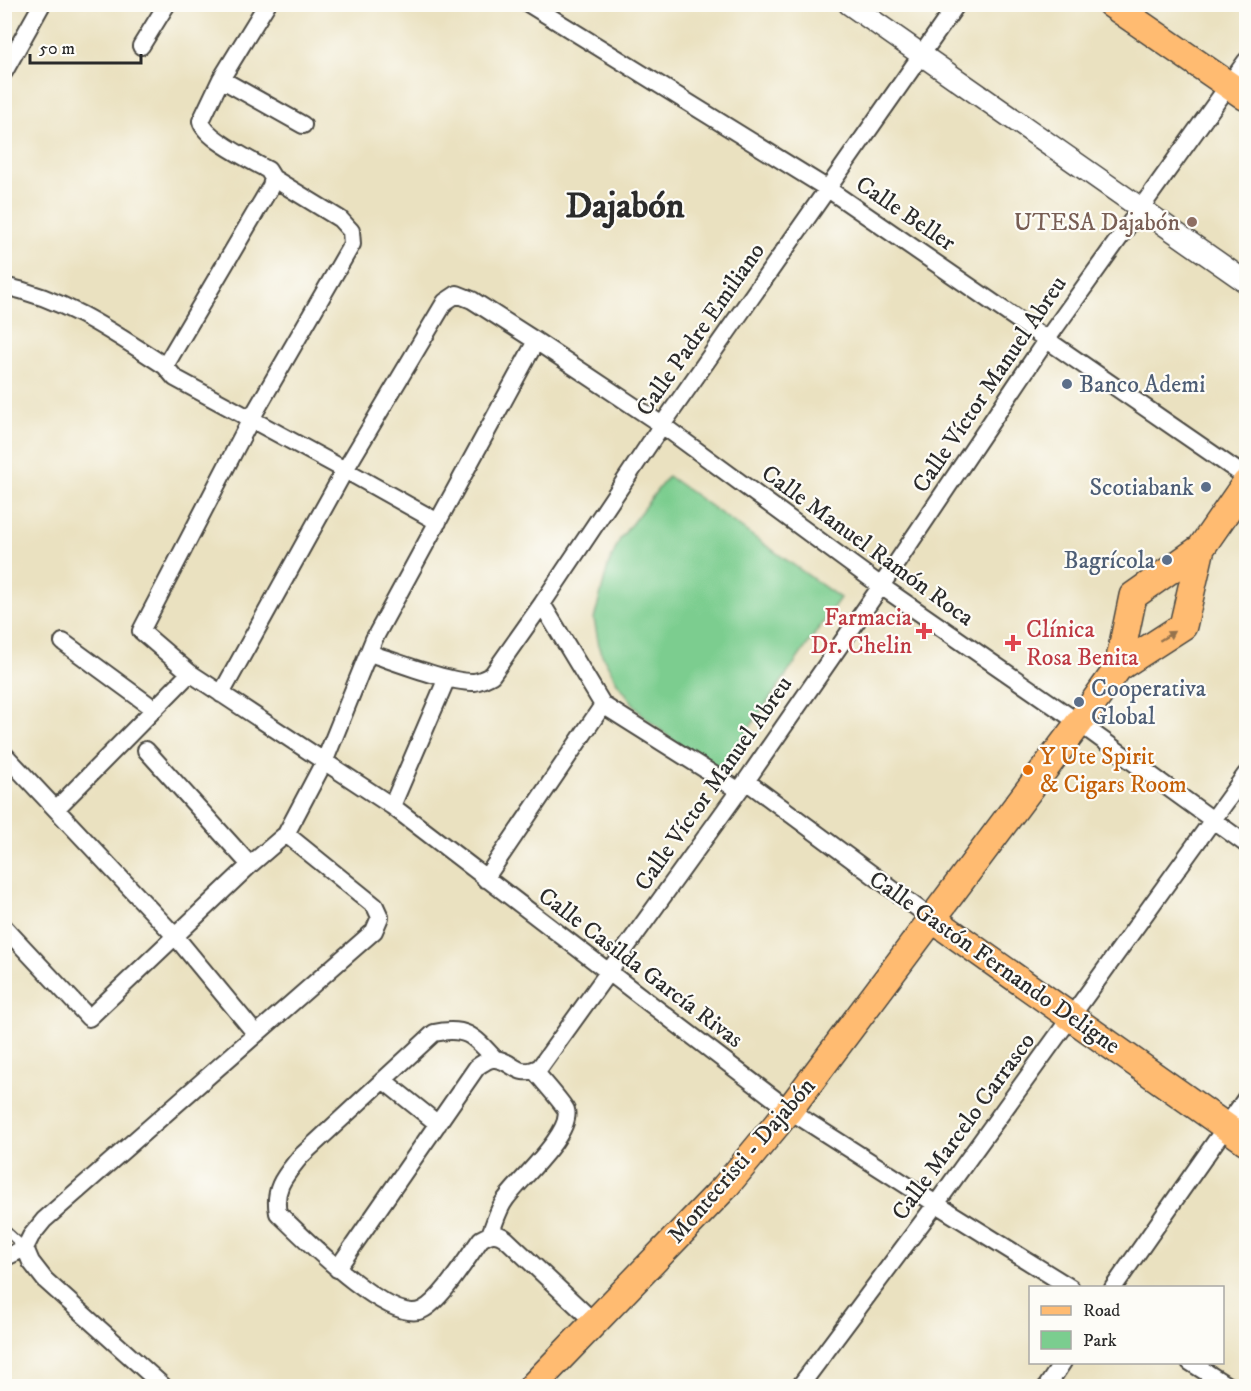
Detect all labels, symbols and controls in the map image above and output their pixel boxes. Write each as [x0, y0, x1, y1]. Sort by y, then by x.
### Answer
scale bar [30, 27, 141, 65]
text: 50 m [39, 38, 75, 60]
street label: Calle Beller [850, 170, 961, 258]
district label: Dajabón [565, 184, 685, 229]
place label: UTESA Dajabón [1014, 208, 1180, 238]
marker: UTESA Dajabón [1185, 215, 1199, 229]
street label: Calle Padre Emiliano [630, 237, 772, 422]
street label: Calle Víctor Manuel Abreu [906, 270, 1074, 499]
place label: Banco Ademi [1079, 370, 1205, 400]
marker: Banco Ademi [1060, 377, 1074, 391]
street label: Calle Manuel Ramón Roca [755, 459, 980, 634]
place label: Scotiabank [1089, 473, 1194, 503]
marker: Scotiabank [1199, 480, 1213, 494]
place label: Bagrícola [1064, 546, 1156, 576]
marker: Bagrícola [1160, 553, 1174, 567]
place label: Farmacia Dr. Chelin [810, 603, 913, 661]
place label: Clínica Rosa Benita [1026, 615, 1139, 673]
marker: Farmacia Dr. Chelin [917, 624, 931, 638]
one-way arrow [1159, 631, 1175, 642]
marker: Clínica Rosa Benita [1004, 634, 1022, 652]
street label: Calle Víctor Manuel Abreu [628, 670, 799, 897]
place label: Cooperativa Global [1091, 674, 1207, 732]
marker: Cooperativa Global [1072, 695, 1086, 709]
place label: Y Ute Spirit & Cigars Room [1040, 742, 1187, 800]
marker: Y Ute Spirit & Cigars Room [1021, 763, 1035, 777]
street label: Calle Gastón Fernando Deligne [863, 865, 1126, 1061]
street label: Calle Casilda García Rivas [532, 881, 749, 1055]
street label: Calle Marcelo Carrasco [886, 1027, 1042, 1226]
street label: Montecristi - Dajabón [661, 1071, 822, 1250]
legend [1029, 1286, 1224, 1364]
text: Road [1083, 1300, 1120, 1322]
text: Park [1083, 1330, 1117, 1352]

